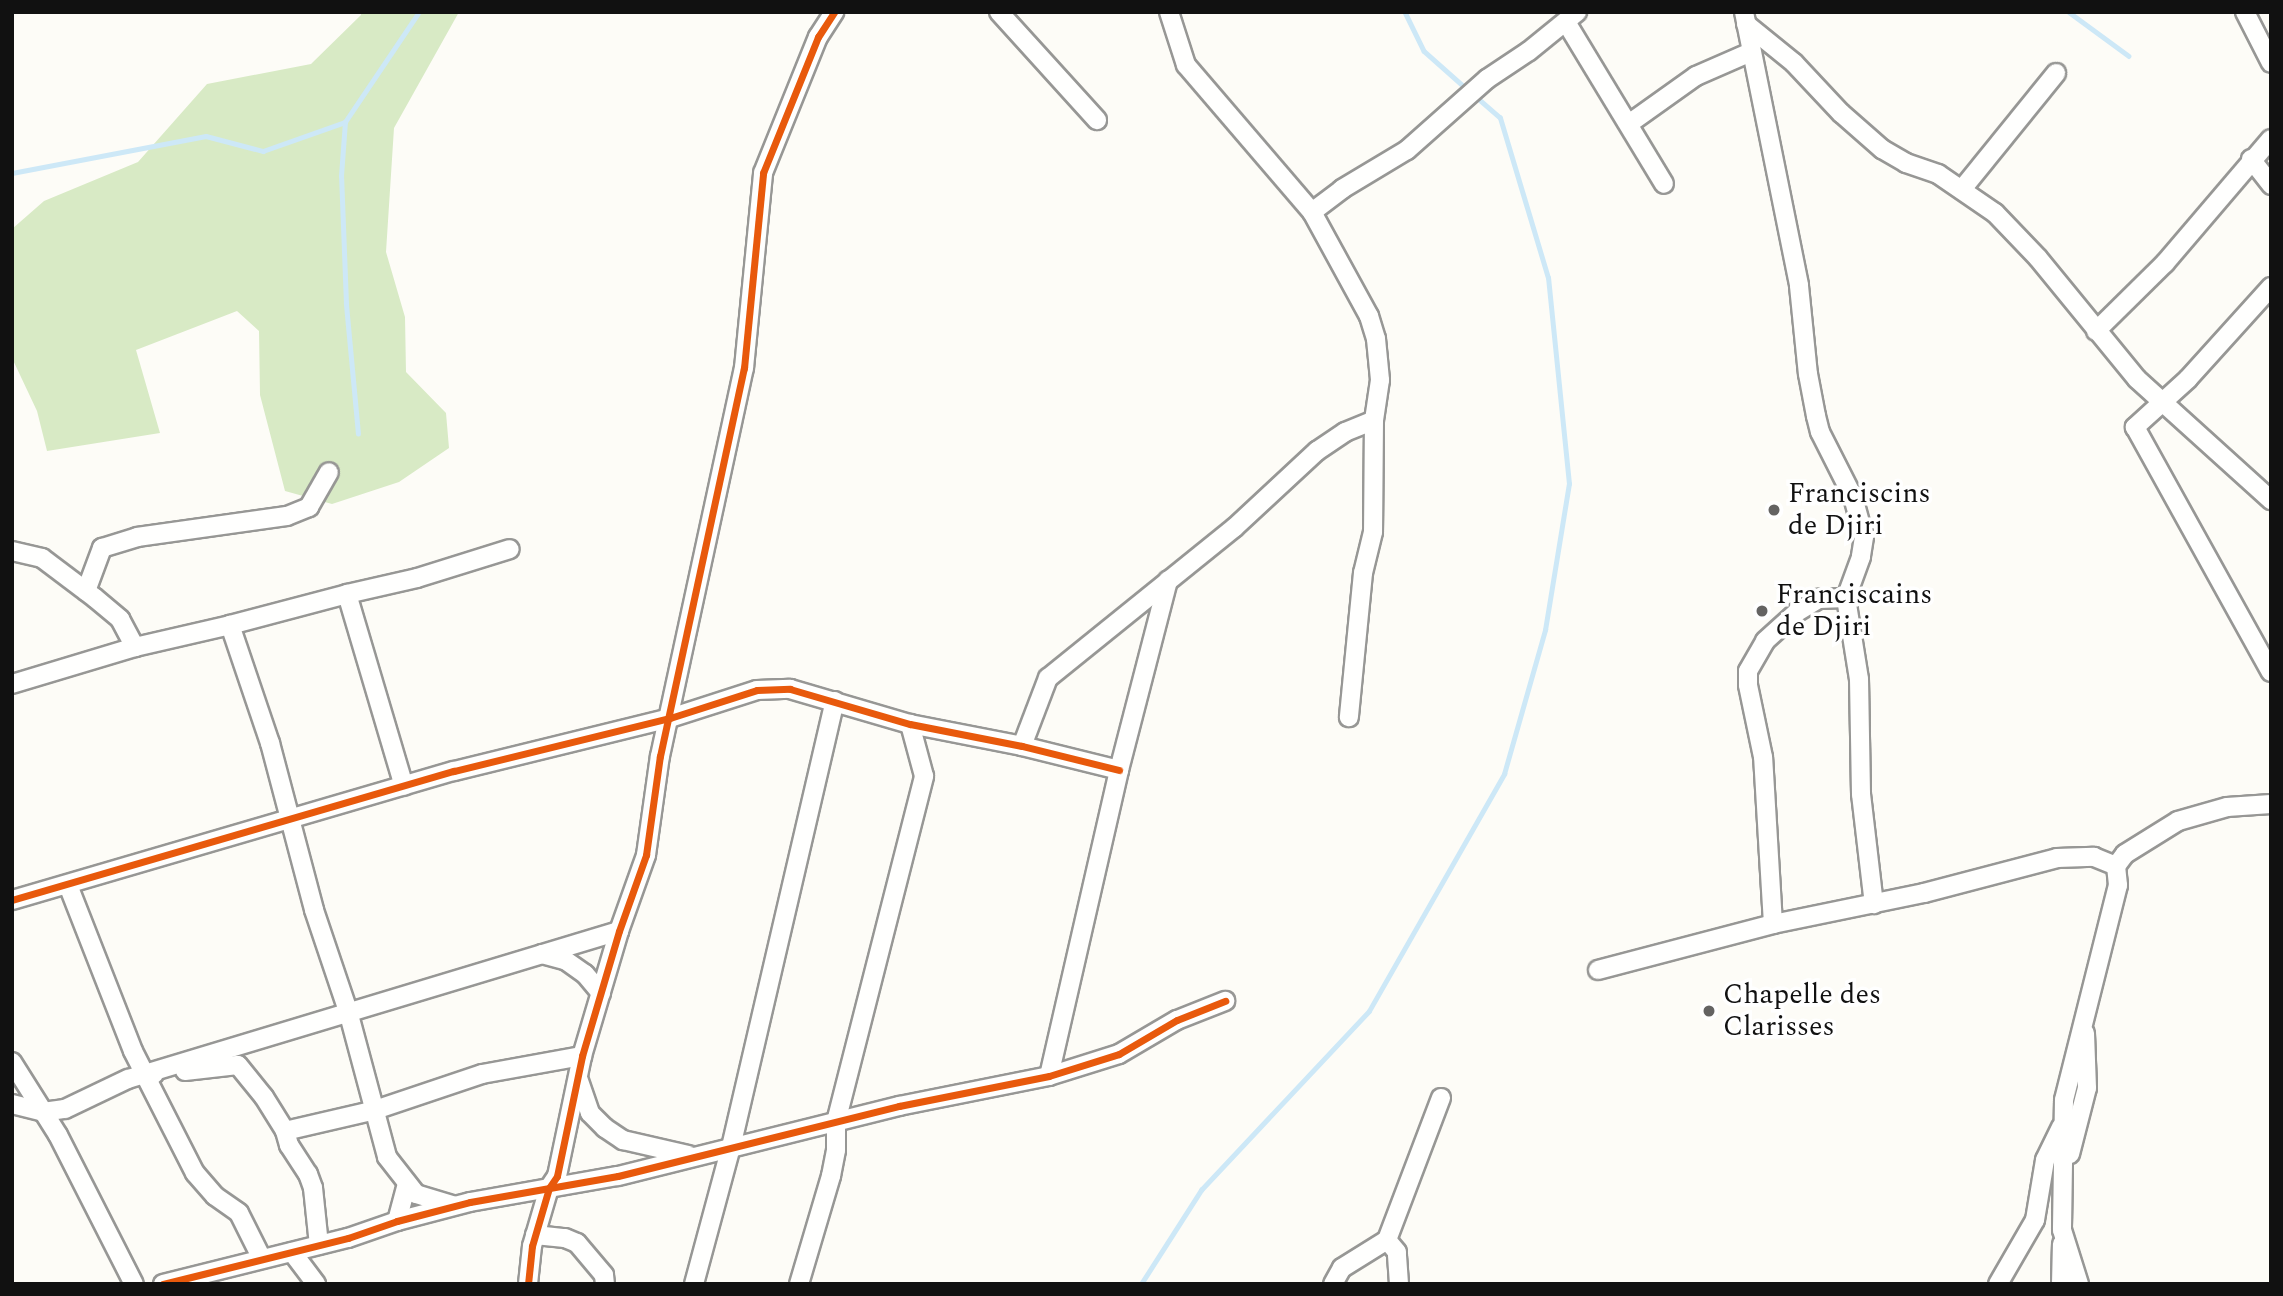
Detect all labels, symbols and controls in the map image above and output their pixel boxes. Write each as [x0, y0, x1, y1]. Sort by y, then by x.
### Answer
place label: Franciscins de Djiri [1788, 477, 1931, 543]
marker: Franciscins de Djiri [1766, 502, 1782, 518]
place label: Franciscains de Djiri [1776, 578, 1932, 644]
marker: Franciscains de Djiri [1754, 603, 1770, 619]
place label: Chapelle des Clarisses [1723, 978, 1881, 1044]
marker: Chapelle des Clarisses [1701, 1003, 1717, 1019]

